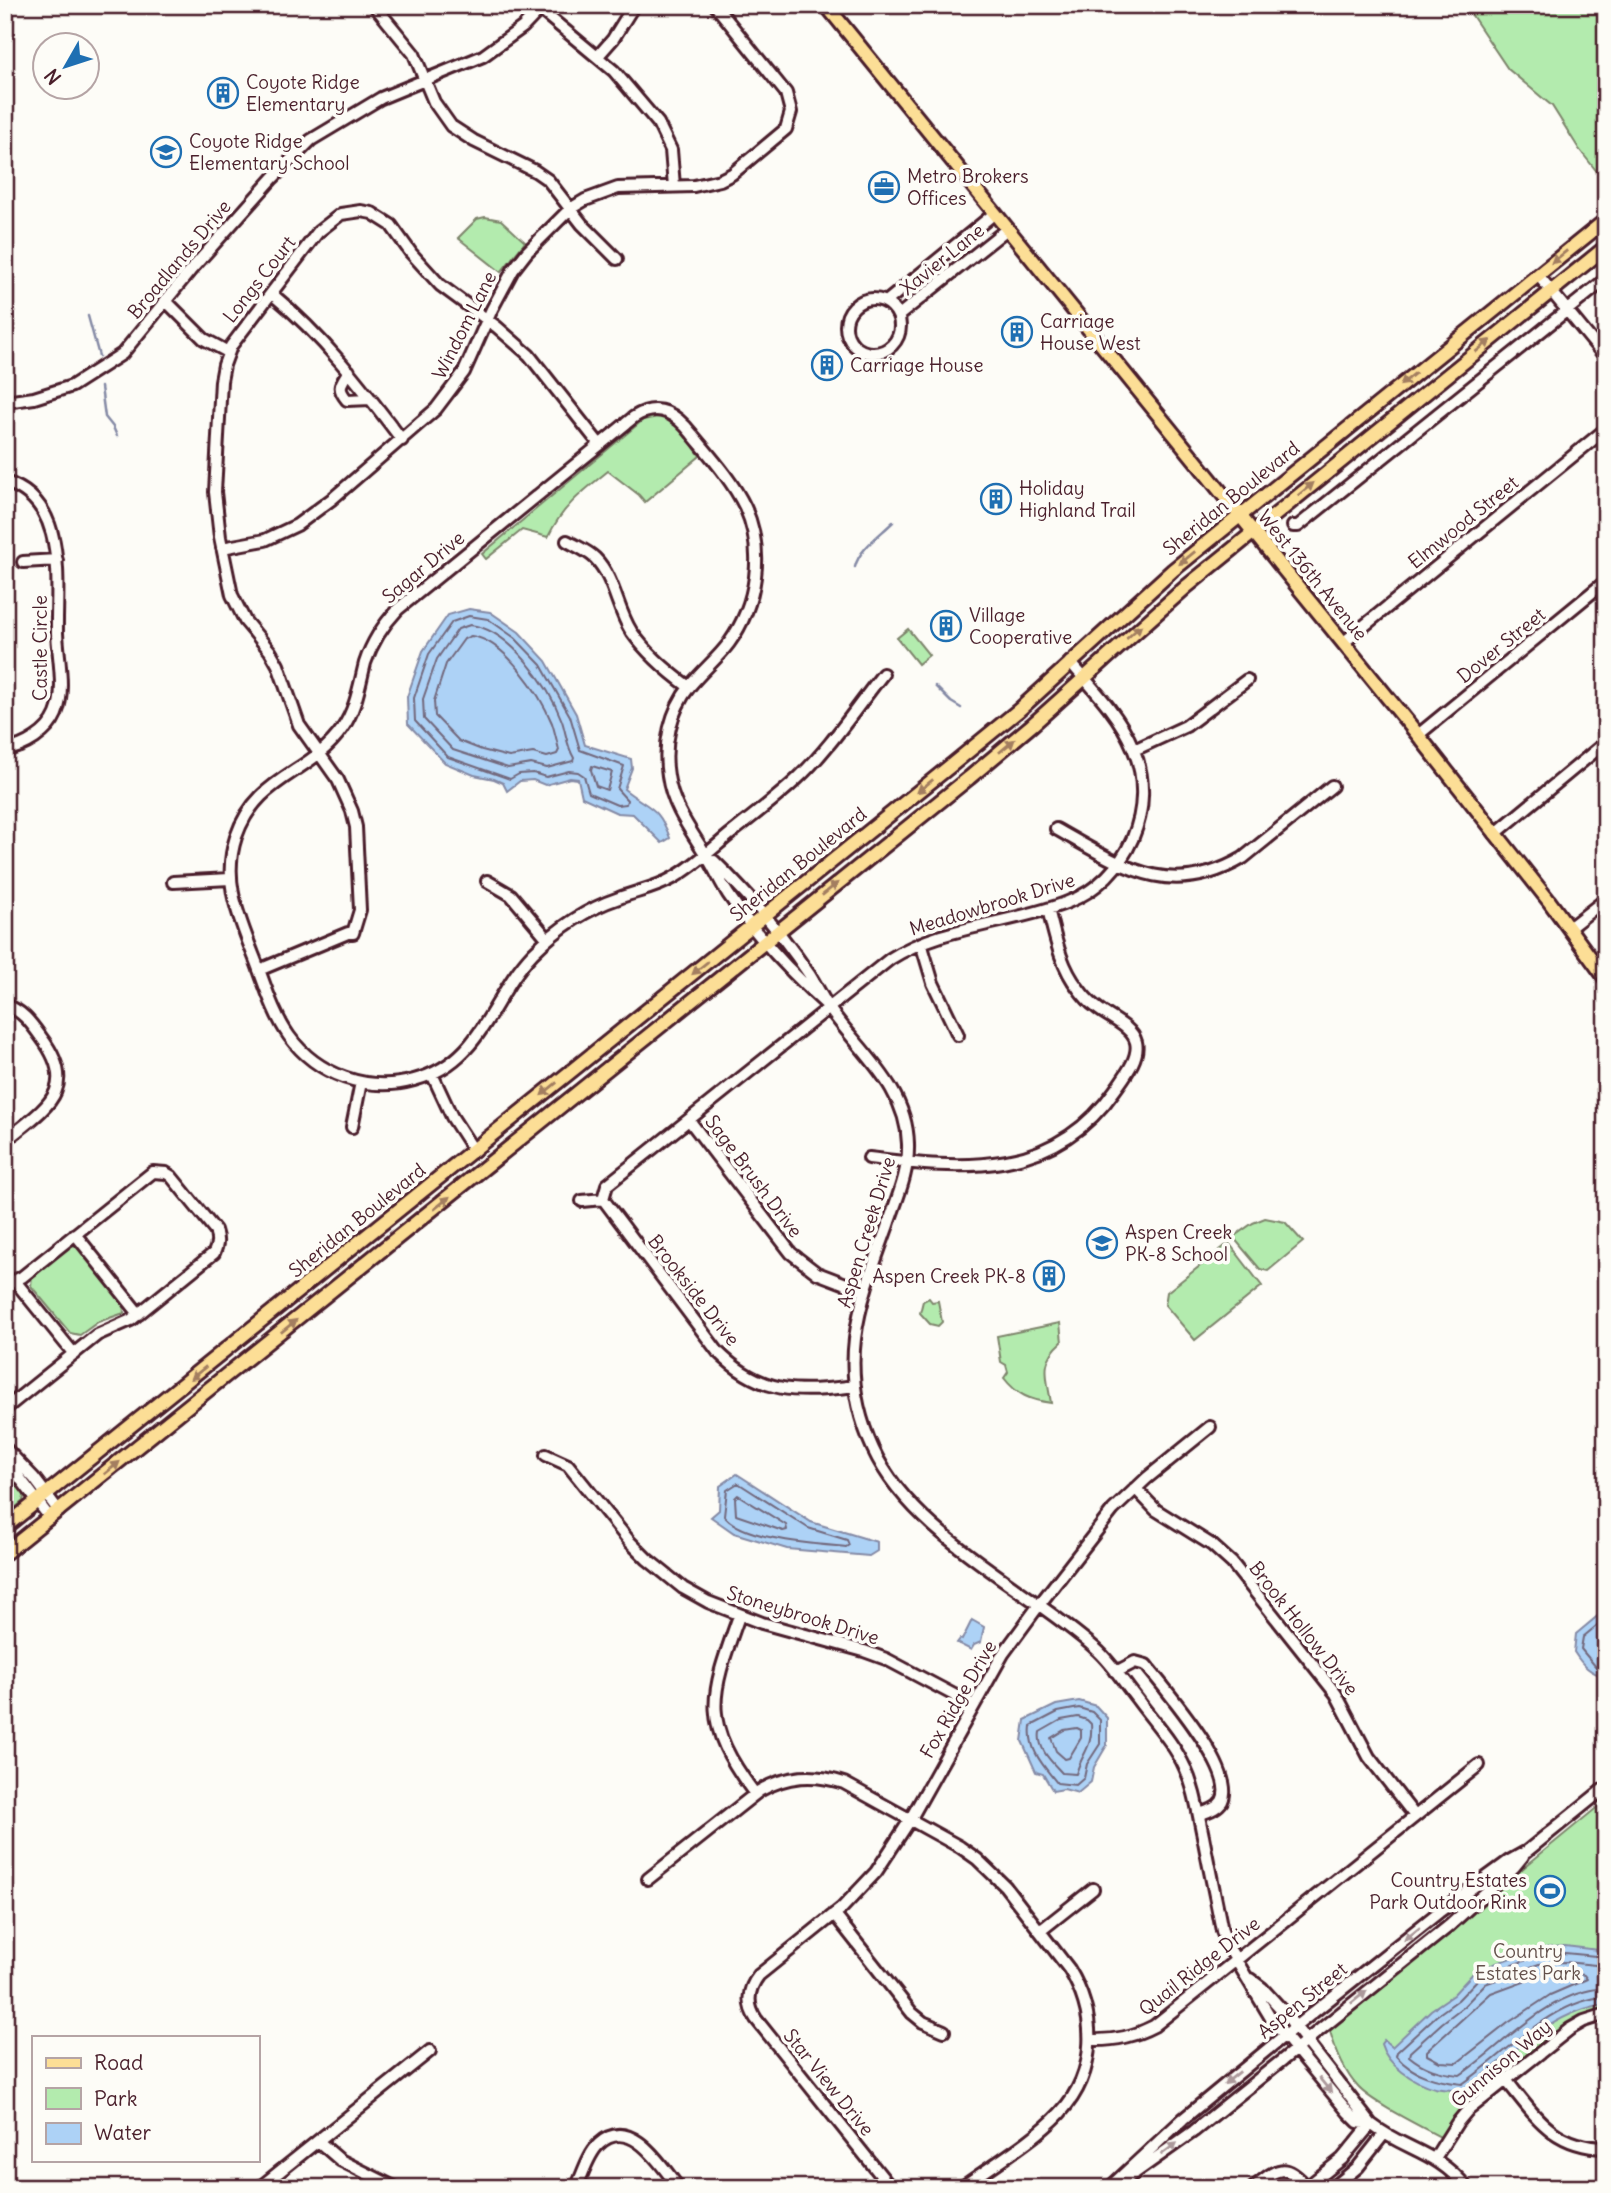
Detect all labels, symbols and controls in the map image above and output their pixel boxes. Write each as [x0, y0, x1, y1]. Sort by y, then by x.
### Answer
north arrow [32, 32, 102, 102]
text: N [39, 64, 66, 89]
place label: Coyote Ridge Elementary [246, 70, 360, 116]
building icon: Coyote Ridge Elementary [206, 76, 240, 110]
place label: Coyote Ridge Elementary School [189, 129, 350, 175]
school or university icon: Coyote Ridge Elementary School [149, 135, 183, 169]
place label: Metro Brokers Offices [907, 164, 1029, 210]
office icon: Metro Brokers Offices [867, 170, 901, 204]
street label: Broadlands Drive [122, 195, 236, 323]
street label: Xavier Lane [895, 218, 989, 300]
street label: Longs Court [218, 231, 300, 327]
one-way arrow [1550, 250, 1568, 265]
street label: Windom Lane [427, 267, 501, 383]
place label: Carriage House West [1040, 309, 1141, 355]
building icon: Carriage House West [1000, 315, 1034, 349]
one-way arrow [1474, 338, 1492, 353]
building icon: Carriage House [810, 348, 844, 382]
place label: Carriage House [850, 353, 983, 377]
one-way arrow [1400, 371, 1417, 386]
street label: Sheridan Boulevard [1158, 436, 1304, 560]
street label: Elmwood Street [1403, 470, 1523, 574]
place label: Holiday Highland Trail [1019, 476, 1136, 522]
one-way arrow [1297, 481, 1315, 496]
building icon: Holiday Highland Trail [979, 482, 1013, 516]
street label: West 136th Avenue [1253, 505, 1373, 645]
street label: Sagar Drive [377, 526, 469, 608]
one-way arrow [1179, 551, 1197, 566]
street label: Castle Circle [28, 595, 52, 701]
street label: Dover Street [1452, 602, 1550, 688]
place label: Village Cooperative [969, 603, 1072, 649]
building icon: Village Cooperative [929, 609, 963, 643]
one-way arrow [1125, 624, 1143, 640]
one-way arrow [998, 739, 1015, 754]
one-way arrow [917, 779, 935, 794]
street label: Sheridan Boulevard [725, 802, 871, 926]
street label: Meadowbrook Drive [906, 867, 1078, 941]
one-way arrow [821, 882, 839, 897]
one-way arrow [691, 961, 709, 976]
one-way arrow [541, 1082, 559, 1097]
street label: Sage Brush Drive [700, 1110, 808, 1242]
street label: Aspen Creek Drive [832, 1154, 900, 1310]
street label: Sheridan Boulevard [284, 1158, 430, 1282]
one-way arrow [432, 1196, 450, 1211]
place label: Aspen Creek PK-8 School [1125, 1220, 1232, 1266]
school or university icon: Aspen Creek PK-8 School [1085, 1226, 1119, 1260]
street label: Brookside Drive [643, 1230, 745, 1350]
building icon: Aspen Creek PK-8 [1032, 1259, 1066, 1293]
place label: Aspen Creek PK-8 [873, 1264, 1026, 1288]
one-way arrow [280, 1318, 298, 1333]
one-way arrow [189, 1365, 207, 1380]
one-way arrow [103, 1461, 121, 1476]
street label: Brook Hollow Drive [1244, 1556, 1364, 1700]
street label: Stoneybrook Drive [724, 1580, 882, 1650]
street label: Fox Ridge Drive [915, 1636, 1001, 1762]
place label: Country Estates Park Outdoor Rink [1369, 1868, 1527, 1914]
sports icon: Country Estates Park Outdoor Rink [1533, 1874, 1567, 1908]
street label: Quail Ridge Drive [1134, 1911, 1264, 2021]
one-way arrow [1404, 1926, 1422, 1941]
park label: Country Estates Park [1475, 1939, 1581, 1985]
street label: Aspen Street [1252, 1957, 1352, 2043]
one-way arrow [1350, 1990, 1367, 2005]
street label: Gunnison Way [1446, 2014, 1556, 2112]
street label: Star View Drive [779, 2024, 879, 2140]
legend [32, 2036, 259, 2162]
text: Road [94, 2049, 143, 2076]
one-way arrow [1224, 2071, 1242, 2086]
one-way arrow [1318, 2075, 1333, 2093]
text: Park [94, 2085, 137, 2112]
text: Water [94, 2119, 152, 2146]
one-way arrow [1160, 2142, 1178, 2156]

